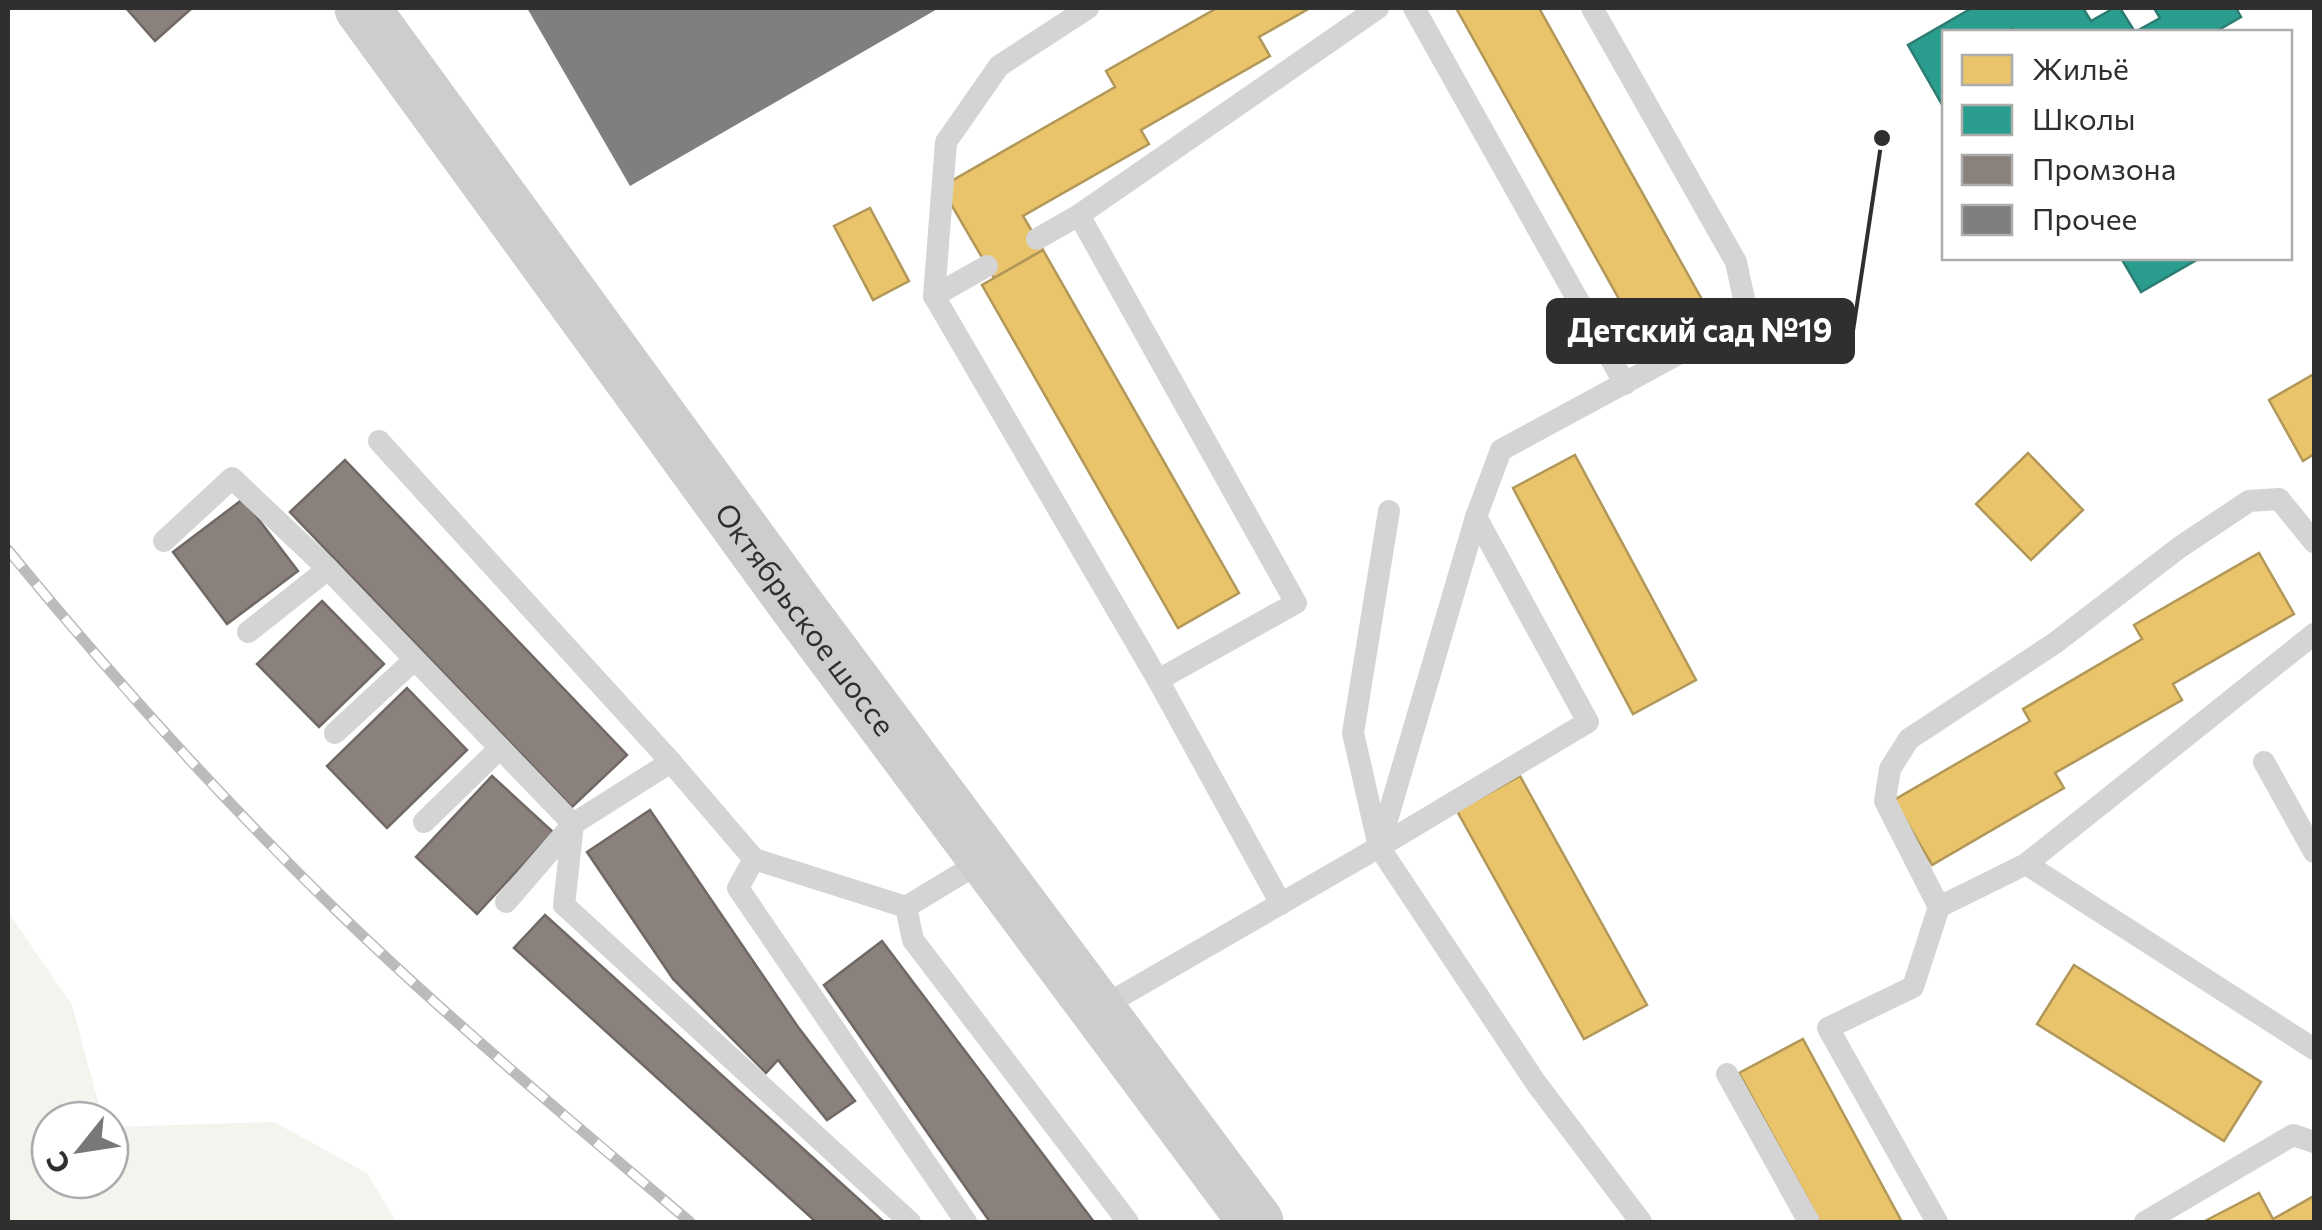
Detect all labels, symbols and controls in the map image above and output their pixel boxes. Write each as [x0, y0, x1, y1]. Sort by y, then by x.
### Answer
legend [1942, 30, 2292, 260]
text: Жильё [2032, 49, 2129, 86]
text: Школы [2032, 99, 2136, 136]
text: Промзона [2032, 149, 2176, 186]
text: Прочее [2032, 199, 2137, 236]
callout: Детский сад №19 [1548, 300, 1853, 362]
text: Детский сад №19 [1567, 309, 1833, 349]
street label: Октябрьское шоссе [709, 495, 905, 742]
north arrow [30, 1100, 130, 1200]
text: С [38, 1146, 77, 1180]

